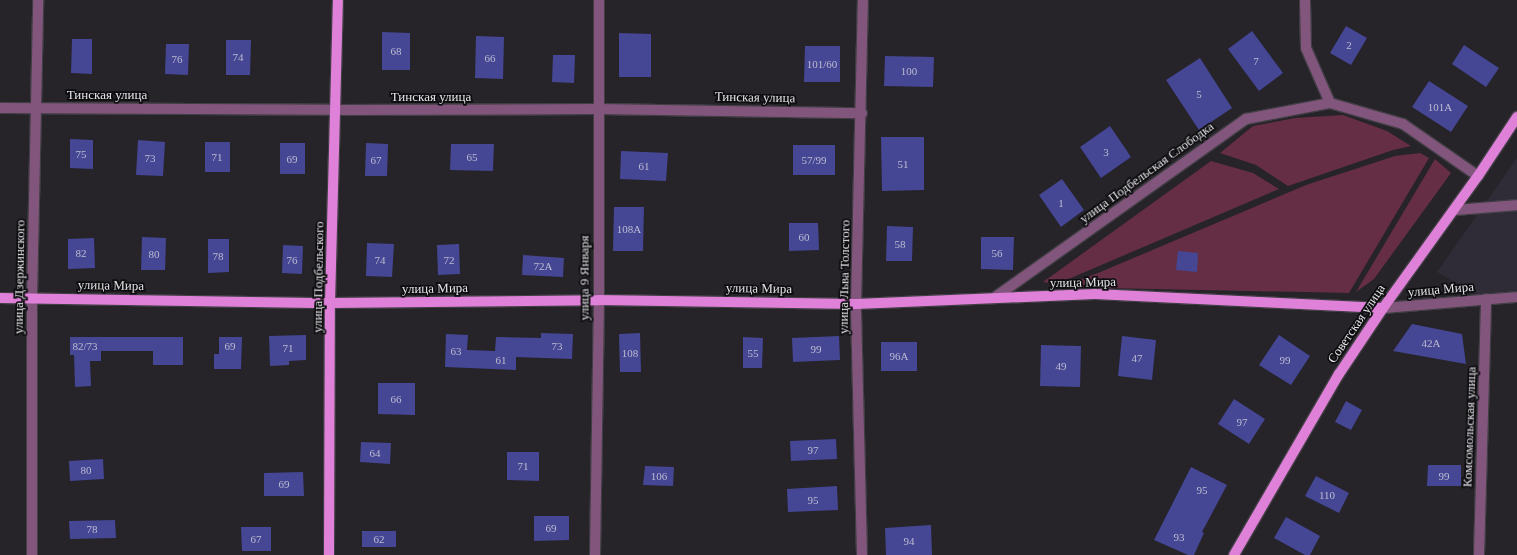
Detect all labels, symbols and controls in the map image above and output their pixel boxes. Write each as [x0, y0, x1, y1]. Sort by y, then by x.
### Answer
house number: 2 [1346, 38, 1352, 52]
house number: 68 [390, 44, 402, 58]
house number: 74 [232, 50, 244, 64]
house number: 66 [484, 51, 496, 65]
house number: 76 [172, 52, 182, 66]
house number: 7 [1253, 54, 1259, 68]
house number: 101/60 [807, 57, 837, 71]
house number: 100 [901, 64, 917, 78]
street label: Тинская улица [67, 87, 147, 103]
house number: 5 [1196, 87, 1202, 101]
street label: Тинская улица [391, 89, 471, 105]
street label: Тинская улица [715, 89, 795, 107]
house number: 101А [1428, 100, 1452, 114]
street label: улица Подбельская Слободка [1077, 119, 1217, 227]
house number: 3 [1103, 145, 1109, 159]
house number: 75 [76, 147, 86, 161]
house number: 71 [212, 150, 222, 164]
house number: 65 [466, 150, 478, 164]
house number: 73 [144, 151, 156, 165]
house number: 69 [286, 152, 298, 166]
house number: 67 [370, 153, 382, 167]
house number: 57/99 [801, 153, 827, 167]
house number: 51 [898, 157, 908, 171]
house number: 61 [638, 159, 650, 173]
house number: 1 [1058, 196, 1064, 210]
street label: улица Дзержинского [11, 220, 29, 334]
street label: улица Льва Толстого [836, 220, 854, 334]
street label: улица Подбельского [310, 221, 328, 333]
house number: 108А [617, 222, 641, 236]
house number: 60 [798, 230, 810, 244]
street label: улица 9 Января [577, 236, 593, 320]
house number: 58 [894, 237, 906, 251]
house number: 82 [76, 246, 86, 260]
house number: 56 [992, 246, 1002, 260]
house number: 80 [148, 247, 160, 261]
house number: 78 [212, 249, 224, 263]
house number: 76 [286, 253, 298, 267]
house number: 74 [374, 253, 386, 267]
house number: 72 [444, 253, 454, 267]
house number: 72А [534, 259, 552, 273]
street label: улица Мира [1050, 275, 1116, 291]
street label: улица Мира [78, 278, 144, 294]
street label: улица Мира [1407, 279, 1475, 301]
street label: улица Мира [402, 281, 468, 297]
street label: улица Мира [726, 281, 792, 297]
street label: Советская улица [1325, 282, 1389, 366]
house number: 42А [1422, 336, 1440, 350]
house number: 82/73 [72, 339, 98, 353]
house number: 69 [224, 339, 236, 353]
house number: 73 [552, 339, 562, 353]
house number: 71 [282, 341, 294, 355]
house number: 99 [810, 342, 822, 356]
house number: 63 [450, 344, 462, 358]
house number: 108 [622, 346, 638, 360]
house number: 55 [748, 346, 758, 360]
house number: 96А [890, 349, 908, 363]
house number: 47 [1132, 351, 1142, 365]
house number: 61 [496, 353, 506, 367]
house number: 99 [1280, 353, 1290, 367]
house number: 49 [1056, 359, 1066, 373]
street label: Комсомольская улица [1460, 367, 1480, 487]
house number: 66 [390, 392, 402, 406]
house number: 97 [1236, 415, 1248, 429]
house number: 97 [808, 443, 818, 457]
house number: 64 [370, 446, 380, 460]
house number: 71 [518, 459, 528, 473]
house number: 80 [80, 463, 92, 477]
house number: 106 [651, 469, 667, 483]
house number: 99 [1438, 469, 1450, 483]
house number: 69 [278, 477, 290, 491]
house number: 95 [1196, 483, 1208, 497]
house number: 110 [1319, 488, 1335, 502]
house number: 95 [808, 493, 818, 507]
house number: 69 [546, 521, 556, 535]
house number: 78 [86, 522, 98, 536]
house number: 93 [1174, 530, 1184, 544]
house number: 67 [250, 532, 262, 546]
house number: 62 [374, 532, 384, 546]
house number: 94 [904, 534, 914, 548]

